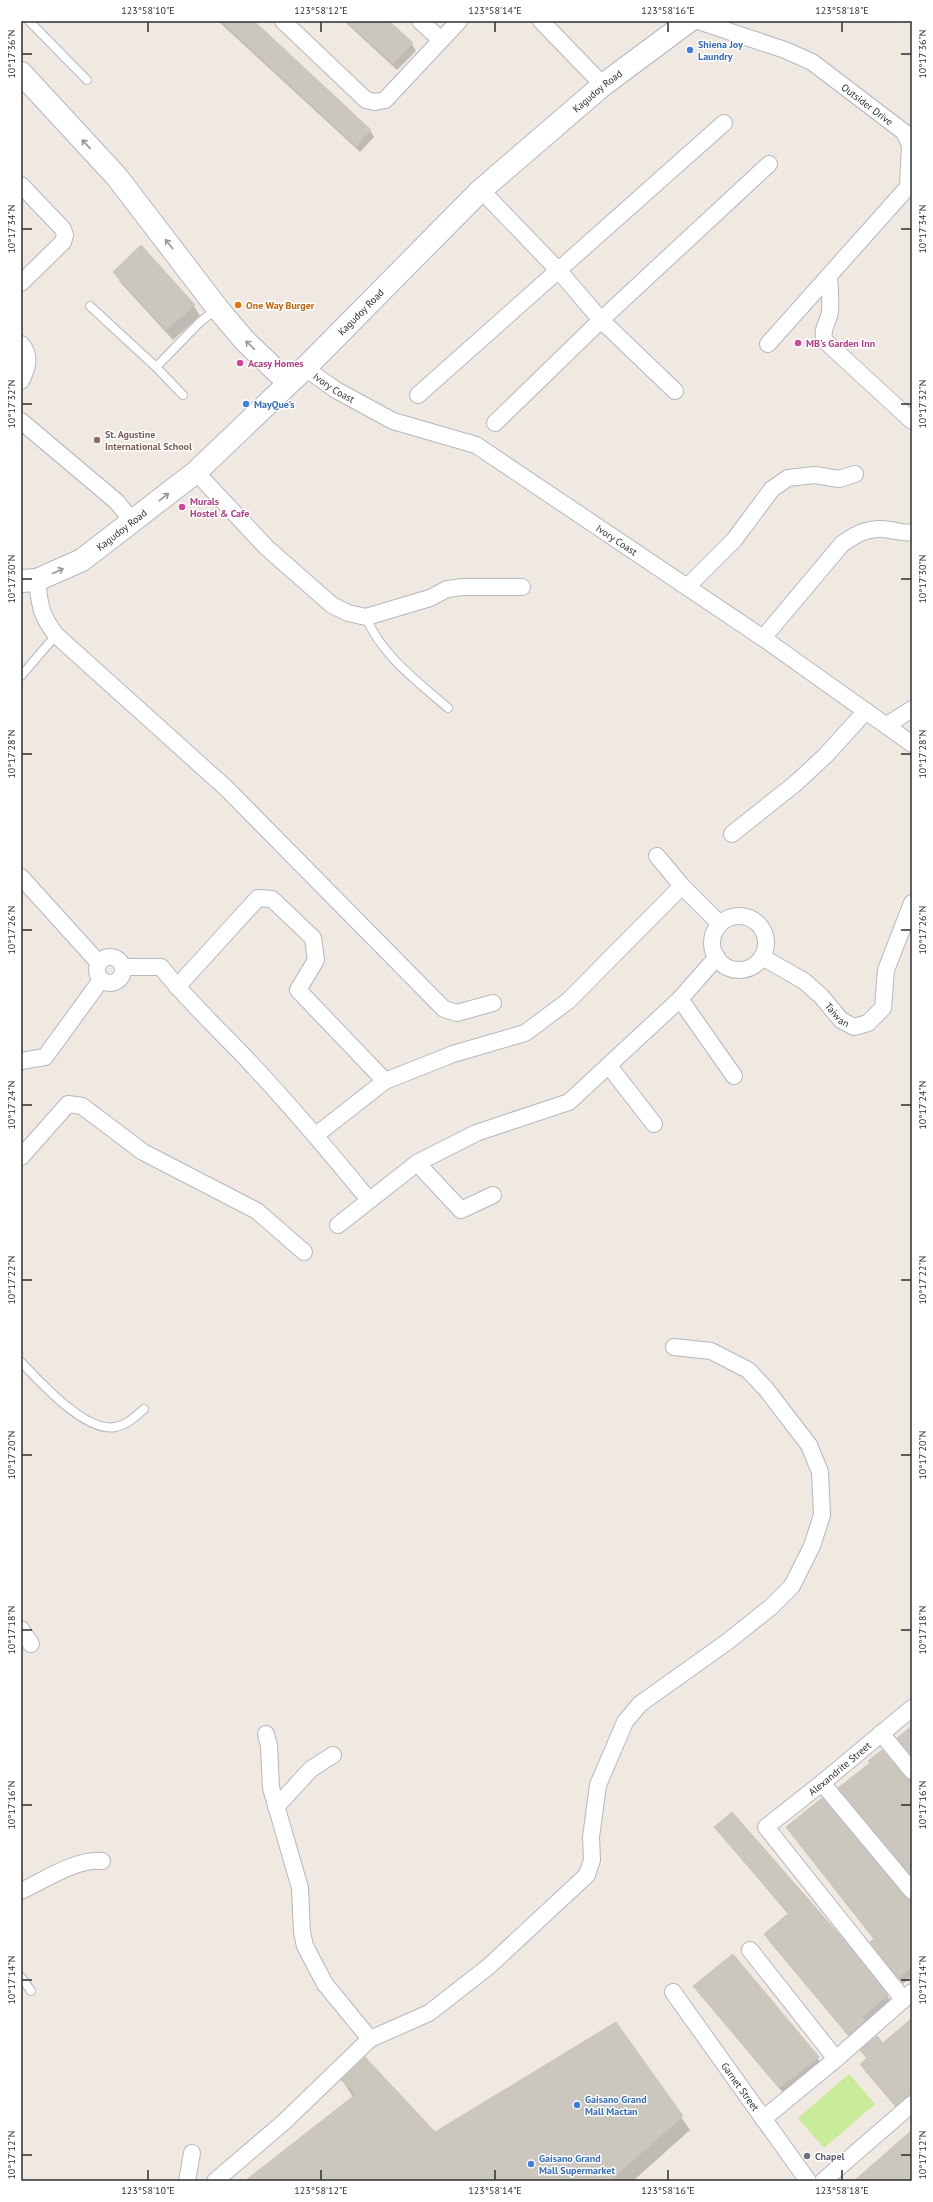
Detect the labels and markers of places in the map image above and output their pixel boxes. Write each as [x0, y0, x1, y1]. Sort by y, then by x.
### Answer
place label: Shiena Joy Laundry [698, 38, 743, 63]
marker: Shiena Joy Laundry [685, 45, 695, 55]
place label: One Way Burger [246, 299, 315, 312]
marker: One Way Burger [233, 300, 243, 310]
place label: MB's Garden Inn [806, 337, 875, 350]
marker: MB's Garden Inn [793, 338, 803, 348]
place label: Acasy Homes [248, 357, 304, 370]
marker: Acasy Homes [235, 358, 245, 368]
place label: MayQue's [254, 398, 294, 411]
marker: MayQue's [241, 399, 251, 409]
place label: St. Agustine International School [105, 428, 192, 453]
marker: St. Agustine International School [92, 435, 102, 445]
place label: Murals Hostel & Cafe [190, 495, 249, 520]
marker: Murals Hostel & Cafe [177, 502, 187, 512]
place label: Gaisano Grand Mall Mactan [585, 2093, 647, 2118]
marker: Gaisano Grand Mall Mactan [572, 2100, 582, 2110]
place label: Chapel [815, 2150, 844, 2163]
marker: Chapel [802, 2151, 812, 2161]
place label: Gaisano Grand Mall Supermarket [539, 2152, 615, 2177]
marker: Gaisano Grand Mall Supermarket [526, 2159, 536, 2169]

